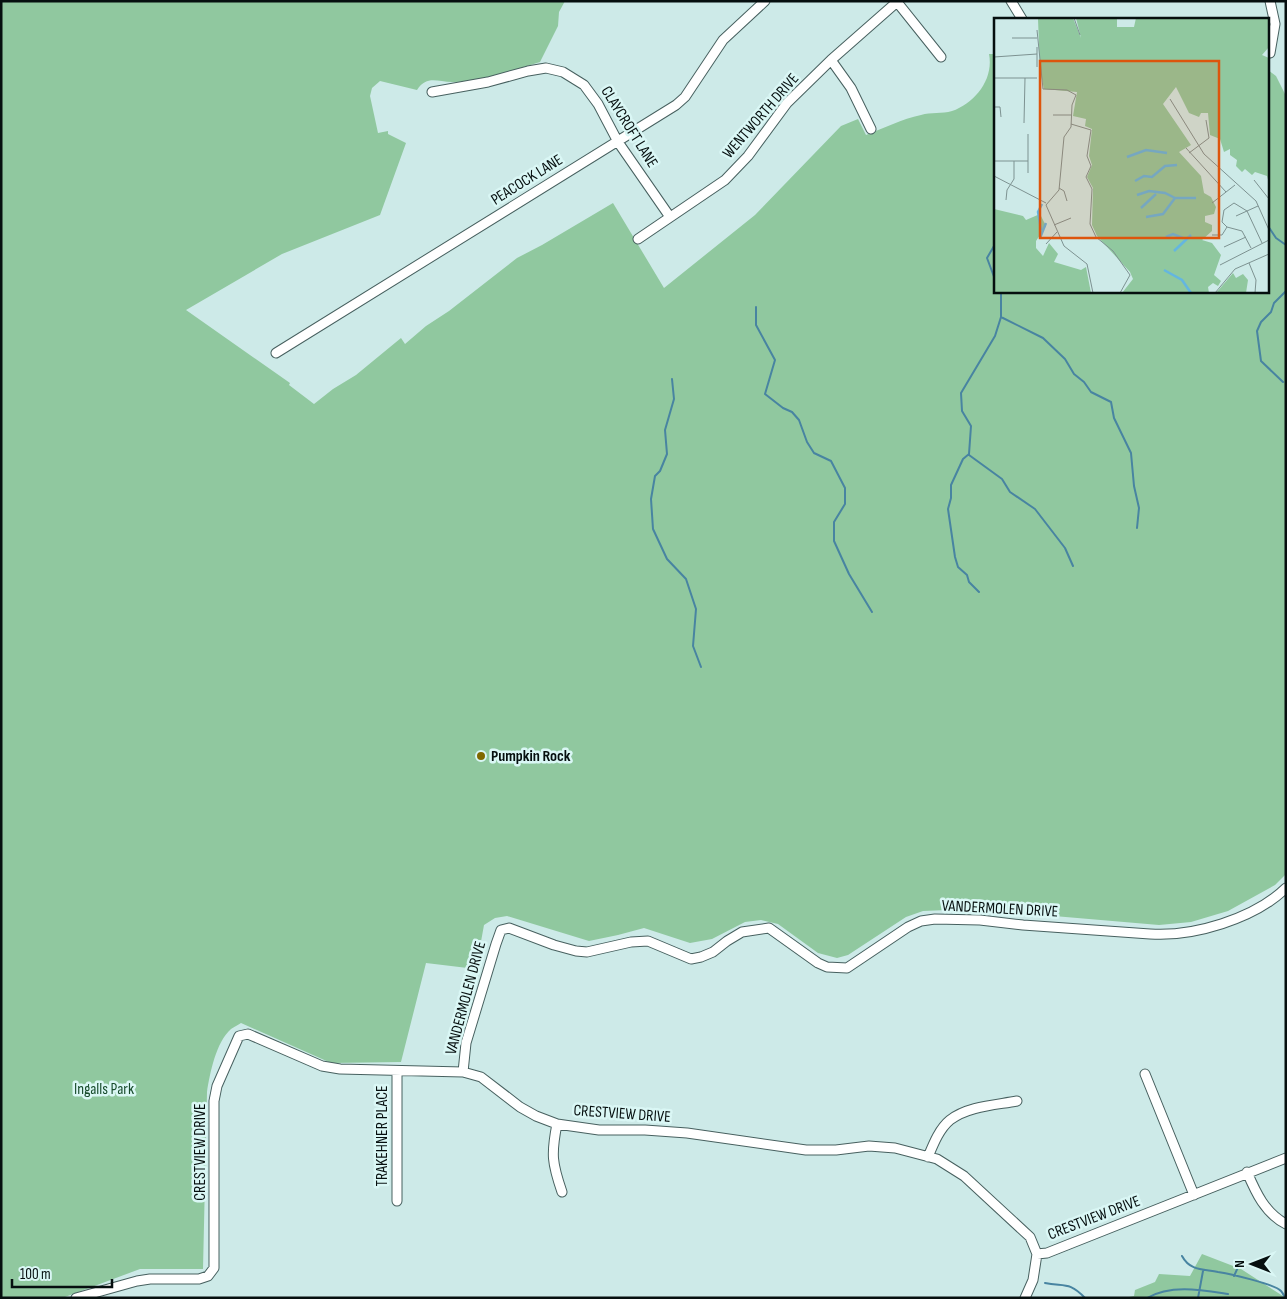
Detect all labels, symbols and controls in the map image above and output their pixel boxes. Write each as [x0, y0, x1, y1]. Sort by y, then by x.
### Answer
inset map [994, 18, 1270, 292]
street label: WENTWORTH DRIVE [719, 70, 803, 162]
street label: CLAYCROFT LANE [596, 83, 662, 171]
street label: PEACOCK LANE [488, 151, 566, 209]
place label: Pumpkin Rock [491, 747, 571, 766]
marker: Pumpkin Rock [475, 750, 487, 762]
street label: VANDERMOLEN DRIVE [941, 896, 1059, 922]
street label: VANDERMOLEN DRIVE [442, 939, 490, 1057]
park label: Ingalls Park [74, 1080, 134, 1099]
street label: TRAKEHNER PLACE [373, 1085, 392, 1187]
street label: CRESTVIEW DRIVE [573, 1101, 671, 1127]
street label: CRESTVIEW DRIVE [191, 1103, 210, 1201]
street label: CRESTVIEW DRIVE [1045, 1192, 1143, 1244]
north arrow [1227, 1239, 1277, 1289]
scale bar [12, 1256, 112, 1288]
text: N [1231, 1260, 1248, 1268]
text: 100 m [20, 1265, 51, 1284]

